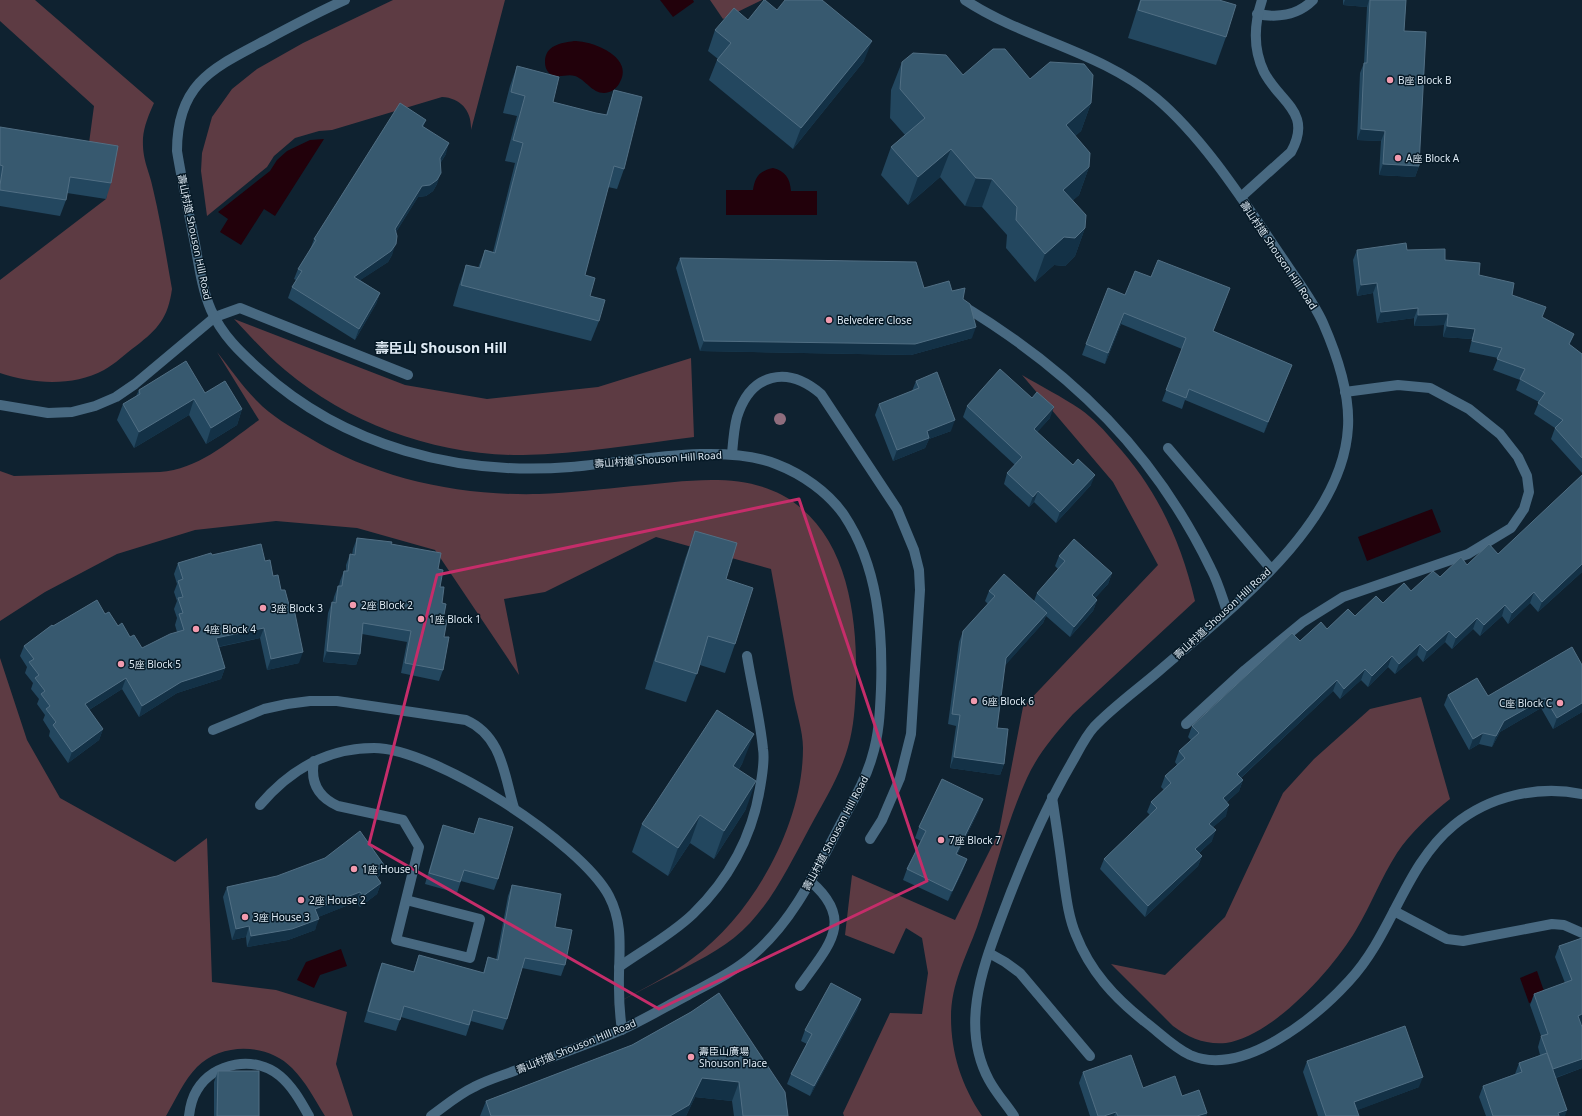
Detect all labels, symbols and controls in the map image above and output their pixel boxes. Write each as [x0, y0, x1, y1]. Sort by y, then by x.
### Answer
place label: B座 Block B [1398, 73, 1451, 87]
marker: B座 Block B [1385, 75, 1395, 85]
place label: A座 Block A [1406, 151, 1460, 165]
marker: A座 Block A [1393, 153, 1403, 163]
street label: 壽山村道 Shouson Hill Road [175, 173, 215, 301]
street label: 壽山村道 Shouson Hill Road [1237, 198, 1321, 312]
place label: Belvedere Close [837, 313, 912, 327]
marker: Belvedere Close [824, 315, 834, 325]
district label: 壽臣山 Shouson Hill [375, 338, 507, 357]
street label: 壽山村道 Shouson Hill Road [594, 448, 722, 470]
street label: 壽山村道 Shouson Hill Road [1170, 564, 1274, 662]
place label: 2座 Block 2 [361, 598, 413, 612]
marker: 2座 Block 2 [348, 600, 358, 610]
place label: 3座 Block 3 [271, 601, 323, 615]
marker: 3座 Block 3 [258, 603, 268, 613]
place label: 1座 Block 1 [429, 612, 481, 626]
marker: 1座 Block 1 [416, 614, 426, 624]
place label: 4座 Block 4 [204, 622, 256, 636]
marker: 4座 Block 4 [191, 624, 201, 634]
place label: 5座 Block 5 [129, 657, 181, 671]
marker: 5座 Block 5 [116, 659, 126, 669]
place label: 6座 Block 6 [982, 694, 1034, 708]
marker: 6座 Block 6 [969, 696, 979, 706]
place label: C座 Block C [1499, 696, 1553, 710]
marker: C座 Block C [1555, 698, 1565, 708]
street label: 壽山村道 Shouson Hill Road [799, 773, 871, 893]
place label: 7座 Block 7 [949, 833, 1001, 847]
marker: 7座 Block 7 [936, 835, 946, 845]
place label: 1座 House 1 [362, 862, 419, 876]
marker: 1座 House 1 [349, 864, 359, 874]
place label: 2座 House 2 [309, 893, 366, 907]
marker: 2座 House 2 [296, 895, 306, 905]
place label: 3座 House 3 [253, 910, 310, 924]
marker: 3座 House 3 [240, 912, 250, 922]
street label: 壽山村道 Shouson Hill Road [514, 1016, 638, 1076]
place label: 壽臣山廣場 Shouson Place [699, 1044, 768, 1070]
marker: 壽臣山廣場 Shouson Place [686, 1052, 696, 1062]

